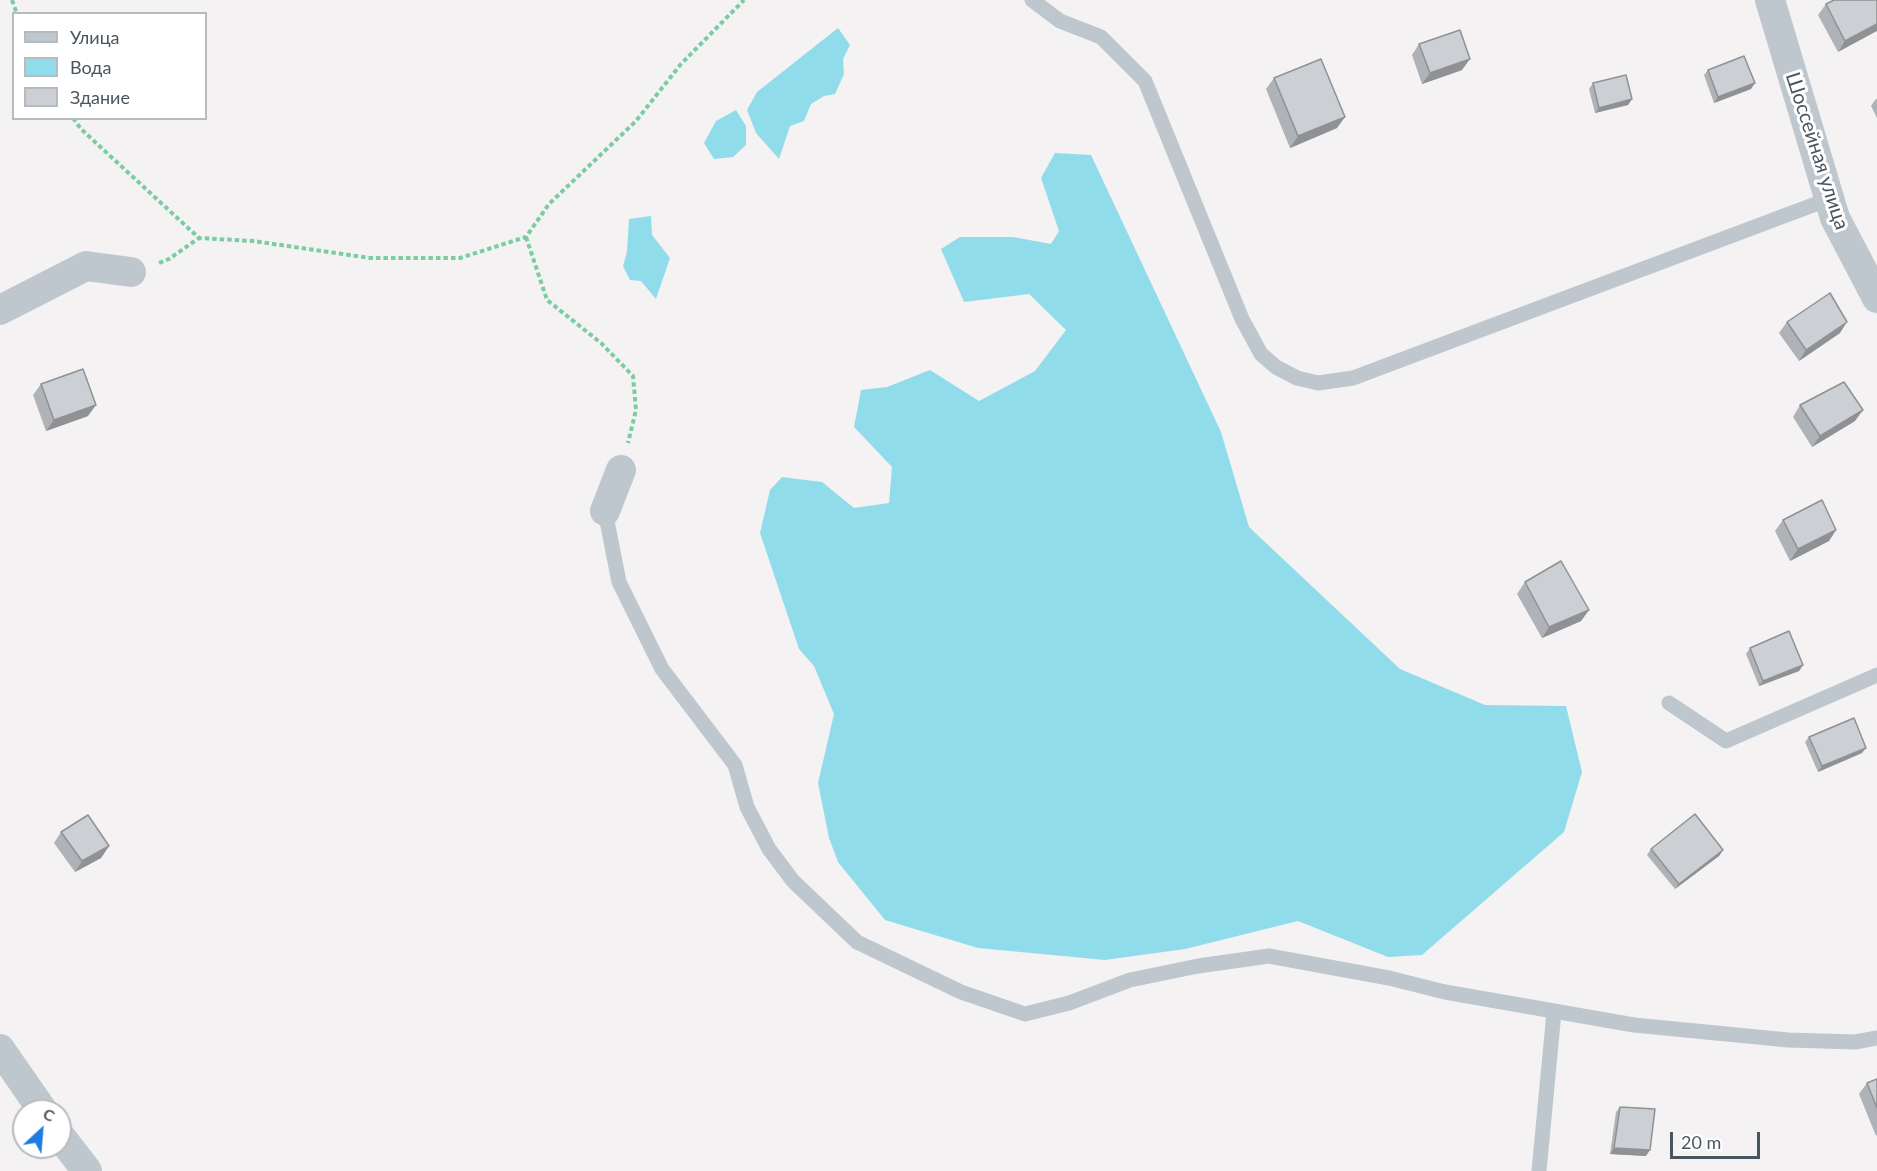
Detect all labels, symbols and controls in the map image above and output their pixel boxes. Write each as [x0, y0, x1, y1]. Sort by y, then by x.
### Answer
legend [12, 12, 207, 120]
text: Улица [70, 26, 120, 48]
text: Вода [70, 56, 111, 78]
street label: Шоссейная улица [1780, 69, 1854, 233]
text: Здание [70, 86, 130, 108]
north arrow [12, 1099, 72, 1159]
text: С [40, 1103, 58, 1125]
scale bar [1673, 1120, 1763, 1158]
text: 20 m [1681, 1131, 1721, 1153]

